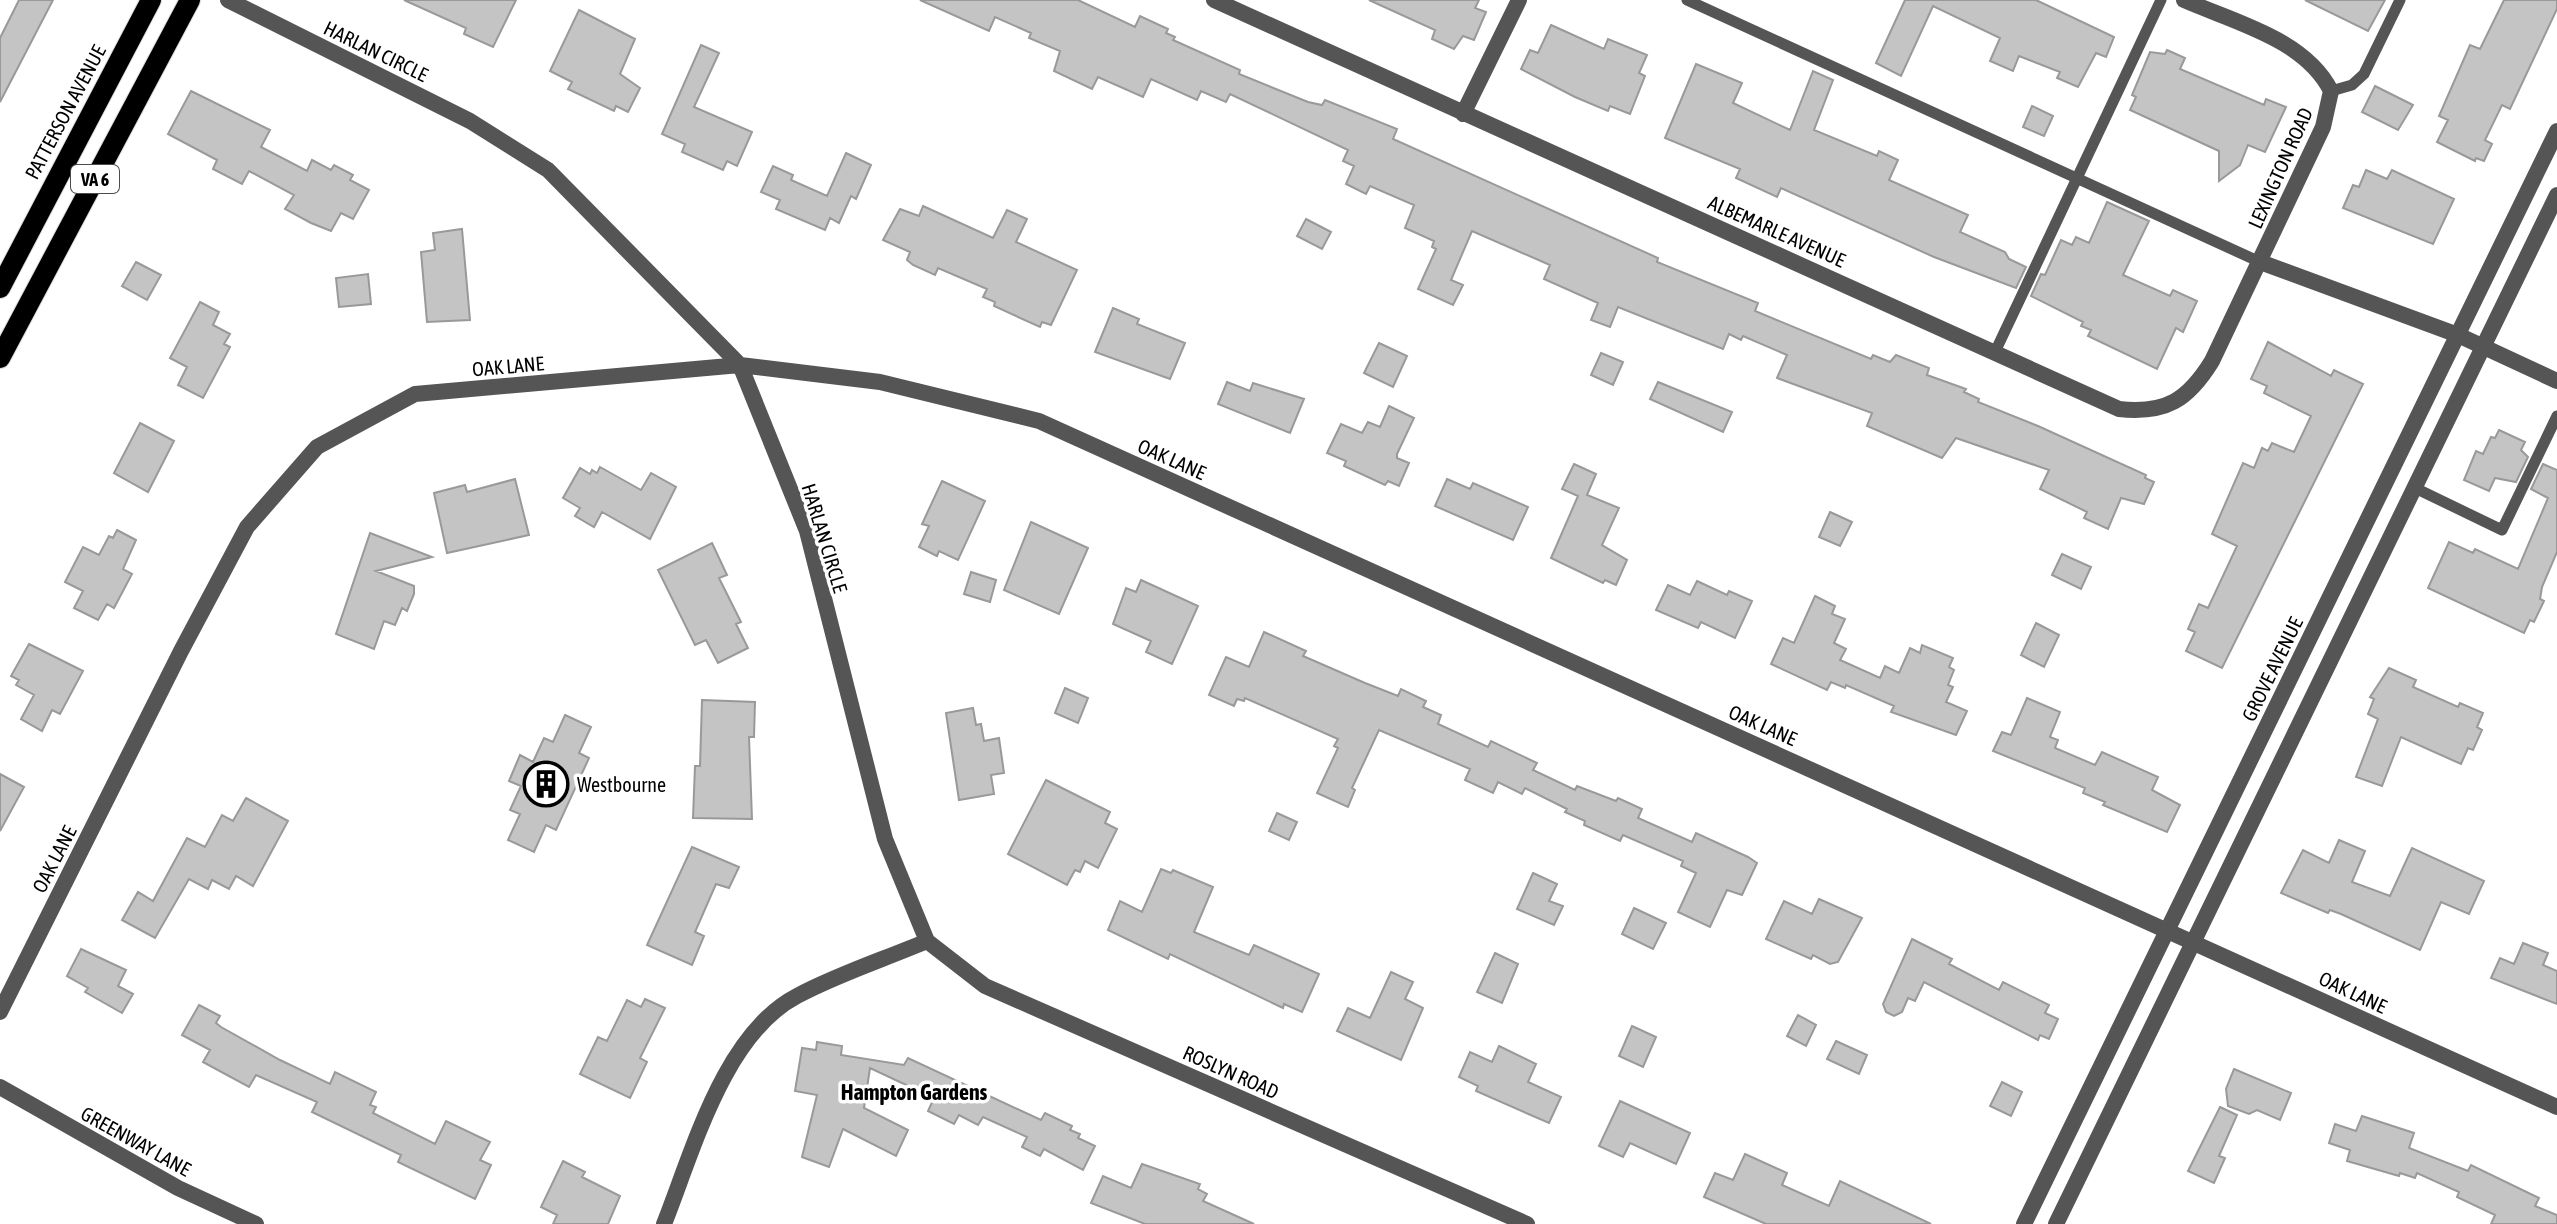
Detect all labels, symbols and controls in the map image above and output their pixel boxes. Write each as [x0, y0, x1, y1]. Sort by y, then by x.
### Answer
street label: HARLAN CIRCLE [320, 16, 432, 86]
street label: PATTERSON AVENUE [20, 41, 110, 183]
street label: LEXINGTON ROAD [2243, 104, 2317, 232]
road number: VA 6 [71, 165, 119, 193]
street label: ALBEMARLE AVENUE [1705, 190, 1850, 272]
street label: OAK LANE [471, 351, 545, 381]
street label: OAK LANE [1134, 434, 1210, 484]
street label: HARLAN CIRCLE [798, 481, 853, 596]
street label: GROVE AVENUE [2237, 613, 2307, 725]
street label: OAK LANE [1725, 700, 1801, 750]
building icon: Westbourne [522, 760, 570, 808]
place label: Westbourne [577, 773, 666, 796]
street label: OAK LANE [27, 821, 81, 896]
street label: OAK LANE [2316, 966, 2391, 1018]
street label: ROSLYN ROAD [1180, 1041, 1282, 1103]
district label: Hampton Gardens [841, 1079, 988, 1105]
street label: GREENWAY LANE [77, 1101, 195, 1181]

